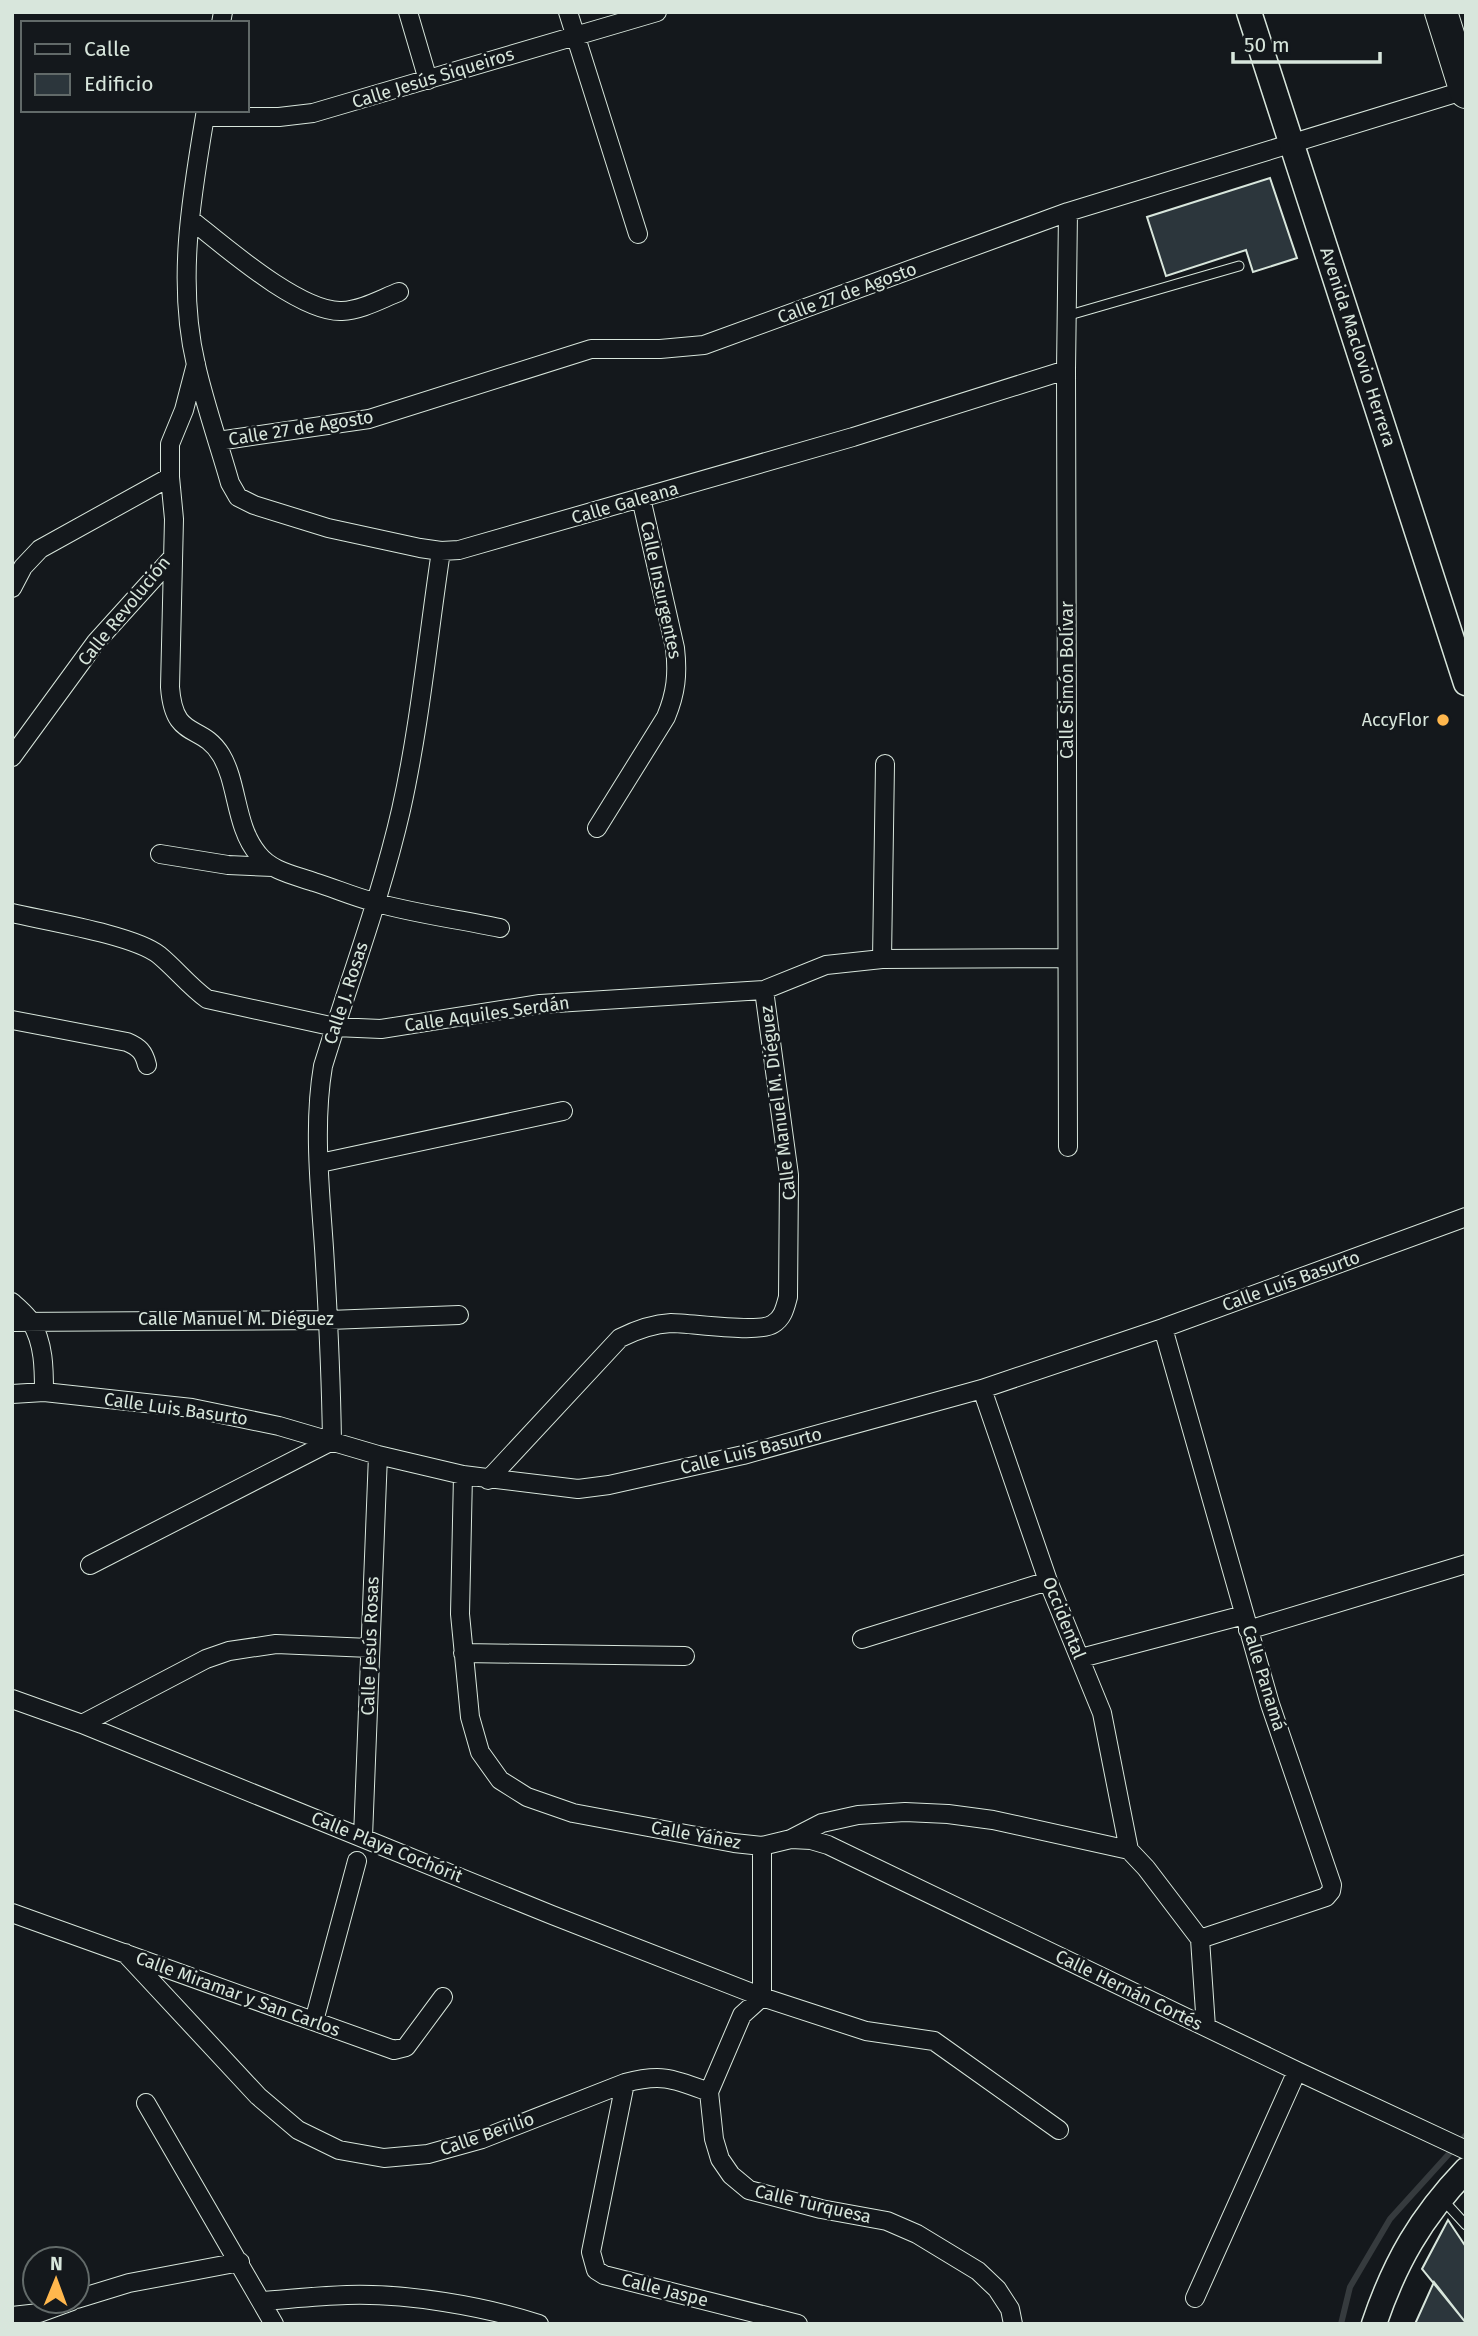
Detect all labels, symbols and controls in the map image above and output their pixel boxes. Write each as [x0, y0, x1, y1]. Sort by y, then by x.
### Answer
legend [21, 21, 248, 112]
scale bar [1233, 21, 1380, 65]
text: 50 m [1244, 32, 1290, 58]
text: Calle [84, 36, 130, 62]
street label: Calle Jesús Siqueiros [349, 43, 517, 113]
text: Edificio [84, 71, 154, 97]
street label: Avenida Maclovio Herrera [1315, 244, 1401, 450]
street label: Calle 27 de Agosto [774, 258, 920, 328]
street label: Calle 27 de Agosto [227, 406, 375, 450]
street label: Calle Galeana [569, 477, 681, 529]
street label: Calle Insurgentes [636, 519, 686, 661]
street label: Calle Revolución [73, 552, 175, 670]
street label: Calle Simón Bolívar [1056, 601, 1078, 759]
place label: AccyFlor [1362, 709, 1429, 731]
marker: AccyFlor [1435, 712, 1451, 728]
street label: Calle J. Rosas [319, 939, 373, 1047]
street label: Calle Aquiles Serdán [403, 992, 571, 1036]
street label: Calle Manuel M. Diéguez [755, 1004, 801, 1202]
street label: Calle Luis Basurto [1219, 1246, 1363, 1316]
street label: Calle Manuel M. Diéguez [138, 1308, 334, 1330]
street label: Calle Luis Basurto [103, 1388, 249, 1430]
street label: Calle Luis Basurto [678, 1423, 824, 1479]
street label: Occidental [1038, 1574, 1090, 1662]
street label: Calle Jesús Rosas [357, 1576, 383, 1716]
street label: Calle Panamá [1237, 1622, 1291, 1734]
street label: Calle Playa Cochórit [308, 1807, 466, 1888]
street label: Calle Yáñez [649, 1816, 743, 1854]
street label: Calle Hernán Cortés [1052, 1945, 1206, 2035]
street label: Calle Miramar y San Carlos [133, 1947, 343, 2041]
street label: Calle Berilio [437, 2108, 537, 2160]
street label: Calle Turquesa [753, 2180, 873, 2228]
north arrow [21, 2245, 91, 2315]
text: N [50, 2252, 63, 2275]
street label: Calle Jaspe [619, 2269, 711, 2311]

